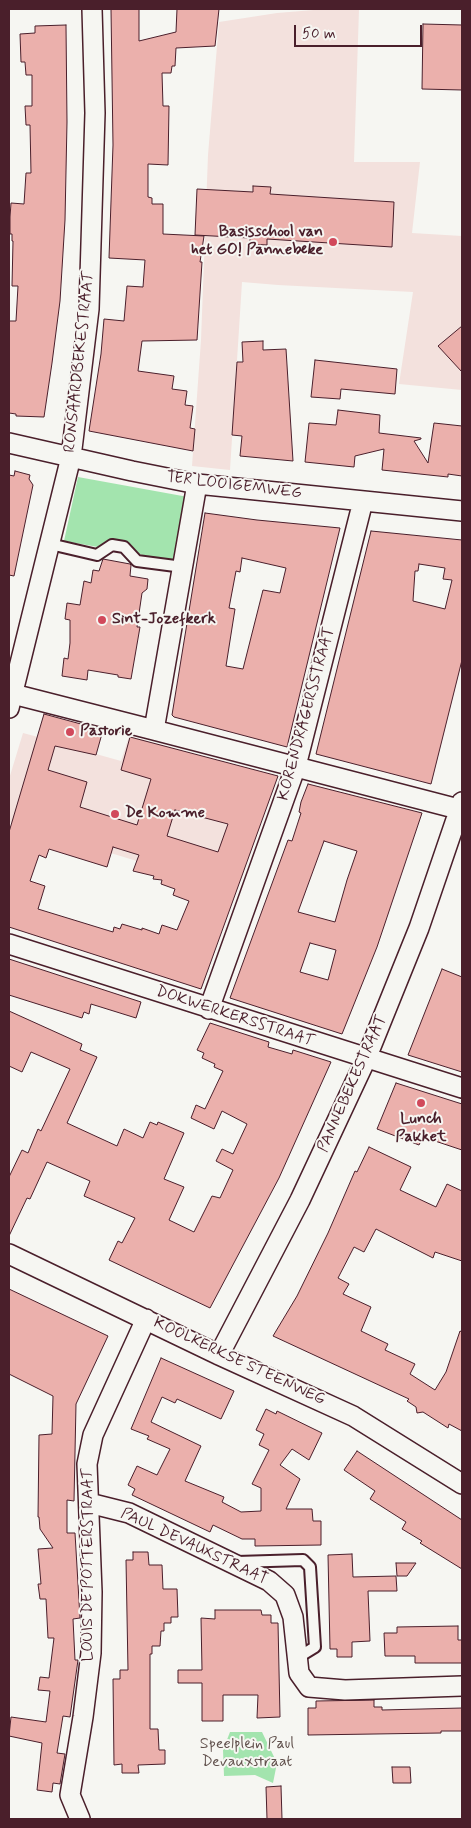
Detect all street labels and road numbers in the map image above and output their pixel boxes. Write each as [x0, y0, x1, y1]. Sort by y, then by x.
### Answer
street label: RONSAARDBEKESTRAAT [61, 270, 99, 454]
street label: TER LOOIGEMWEG [165, 468, 303, 504]
street label: KORENDRAGERSSTRAAT [275, 625, 339, 803]
street label: DOKWERKERSSTRAAT [153, 982, 317, 1052]
street label: PANNEBEKESTRAAT [314, 1012, 392, 1156]
street label: KOOLKERKSE STEENWEG [150, 1314, 328, 1410]
street label: LOUIS DE POTTERSTRAAT [79, 1468, 99, 1662]
street label: PAUL DEVAUXSTRAAT [117, 1505, 271, 1589]

